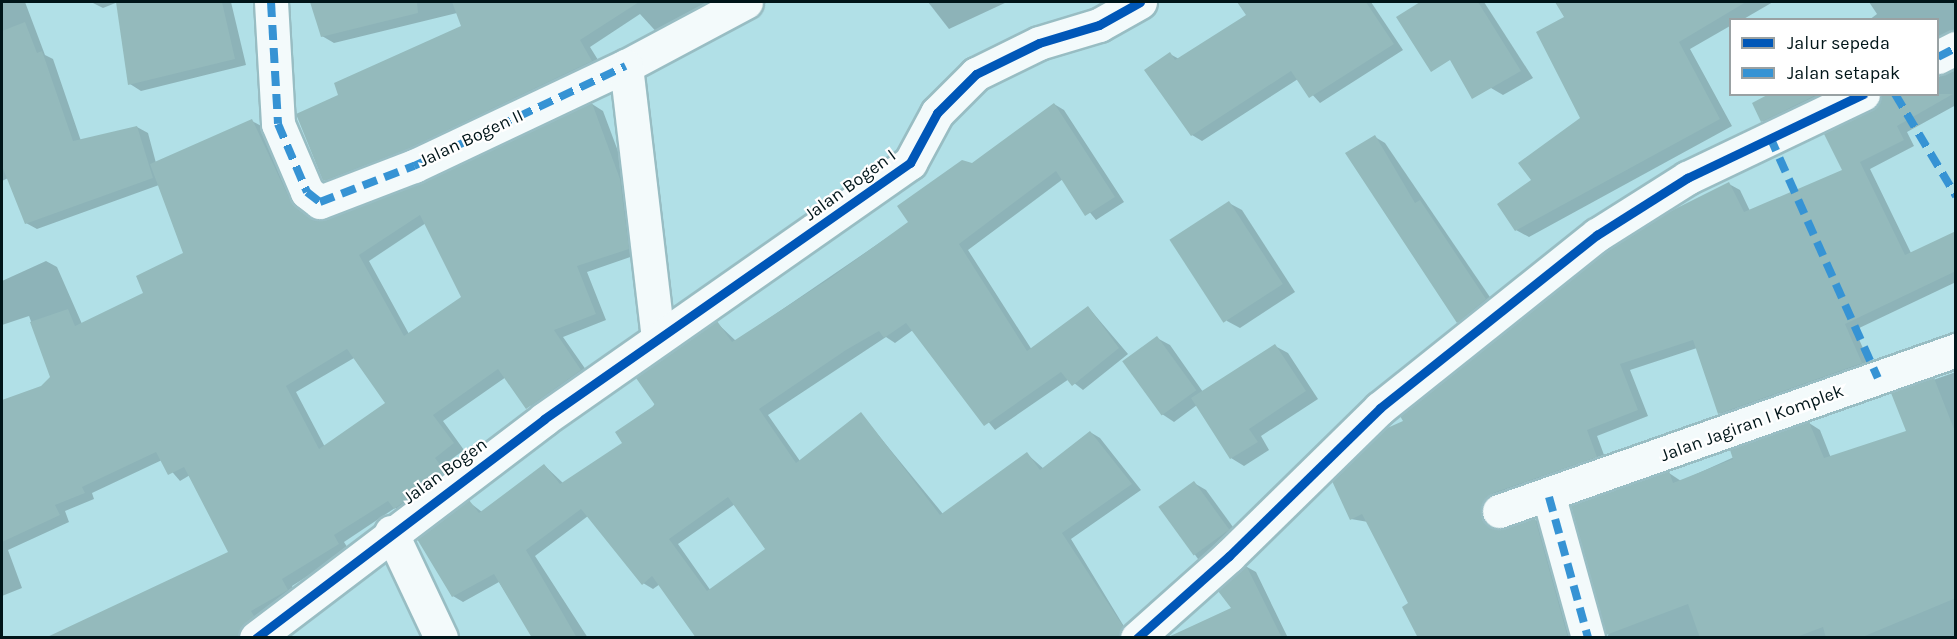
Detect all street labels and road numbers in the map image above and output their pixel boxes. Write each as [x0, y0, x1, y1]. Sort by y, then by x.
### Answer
street label: Jalan Bogen II [415, 104, 527, 172]
street label: Jalan Bogen I [800, 145, 900, 225]
street label: Jalan Jagiran I Komplek [1657, 380, 1847, 466]
street label: Jalan Bogen [399, 433, 491, 509]

